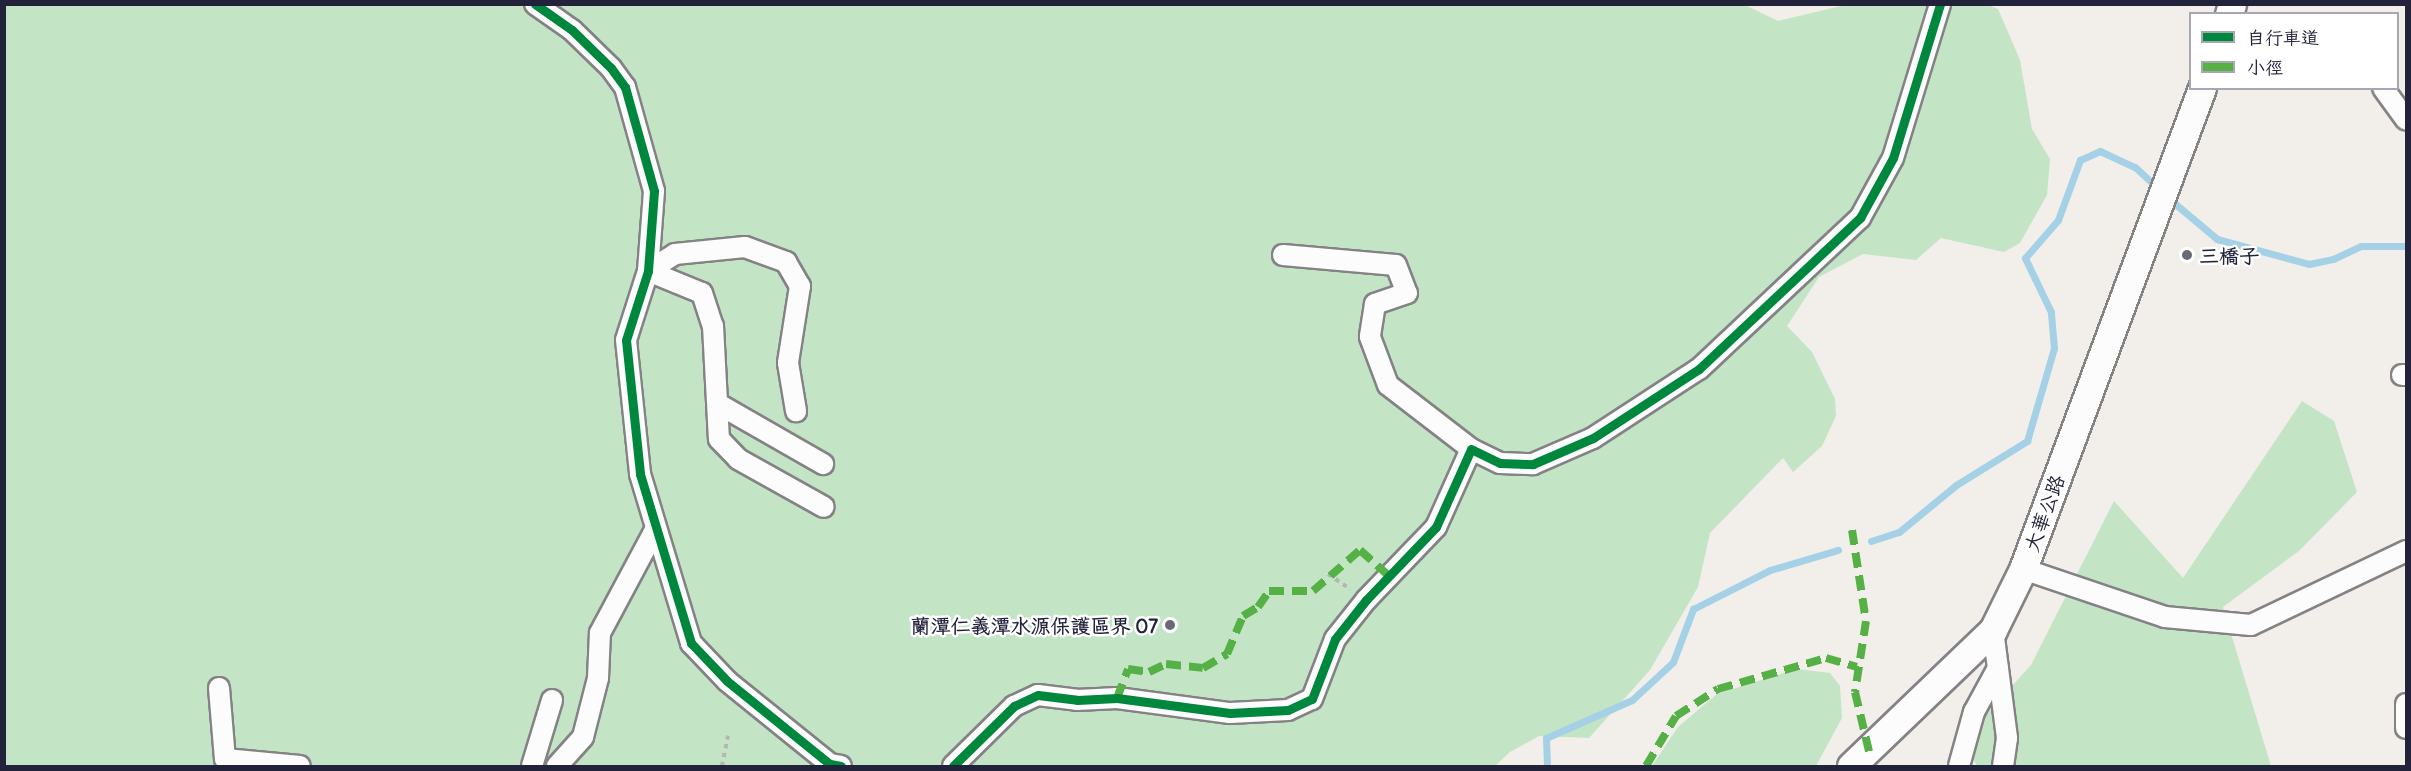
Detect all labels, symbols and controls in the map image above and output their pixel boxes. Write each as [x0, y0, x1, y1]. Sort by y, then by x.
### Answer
legend [2189, 12, 2399, 90]
text: 自行車道 [2247, 26, 2319, 49]
text: 小徑 [2247, 56, 2283, 79]
place label: 三橋子 [2199, 243, 2259, 267]
marker: 三橋子 [2180, 248, 2194, 262]
street label: 大華公路 [2019, 471, 2069, 555]
place label: 蘭潭仁義潭水源保護區界 07 [911, 613, 1158, 637]
marker: 蘭潭仁義潭水源保護區界 07 [1163, 618, 1177, 632]

